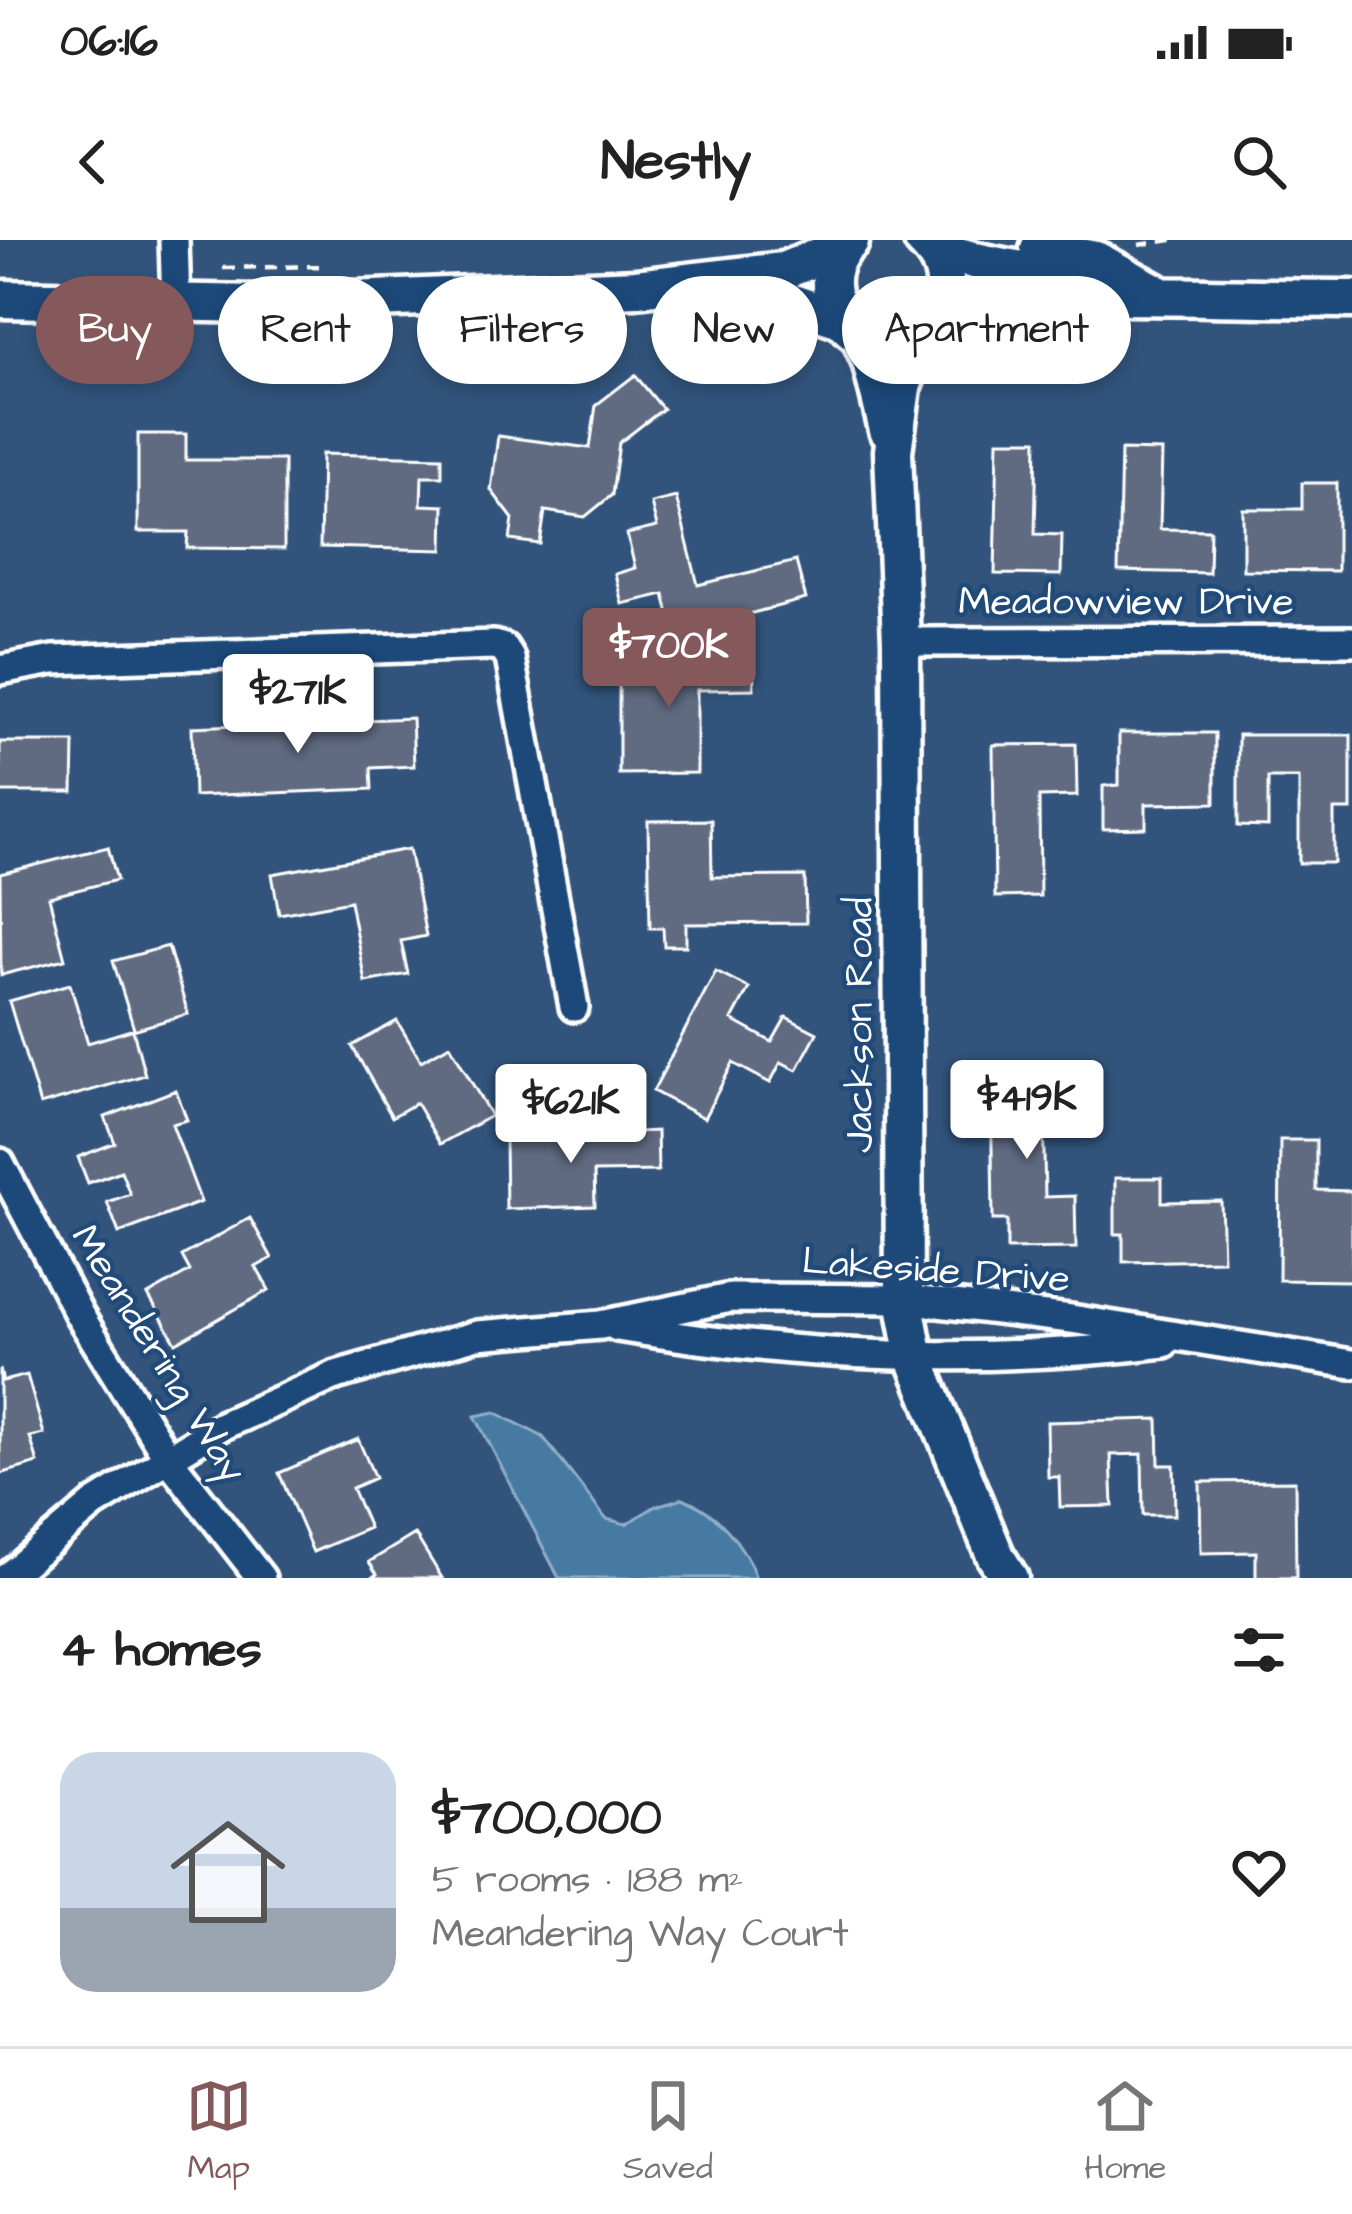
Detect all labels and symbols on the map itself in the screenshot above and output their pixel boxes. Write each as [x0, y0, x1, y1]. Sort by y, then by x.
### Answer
street label: Meadowview Drive [958, 576, 1294, 630]
pin: $700K [585, 608, 753, 710]
pin: $271K [214, 654, 382, 756]
street label: Jackson Road [834, 897, 888, 1153]
pin: $419K [943, 1060, 1111, 1162]
pin: $621K [487, 1064, 655, 1166]
street label: Meandering Way [56, 1215, 259, 1494]
street label: Lakeside Drive [800, 1235, 1072, 1307]

